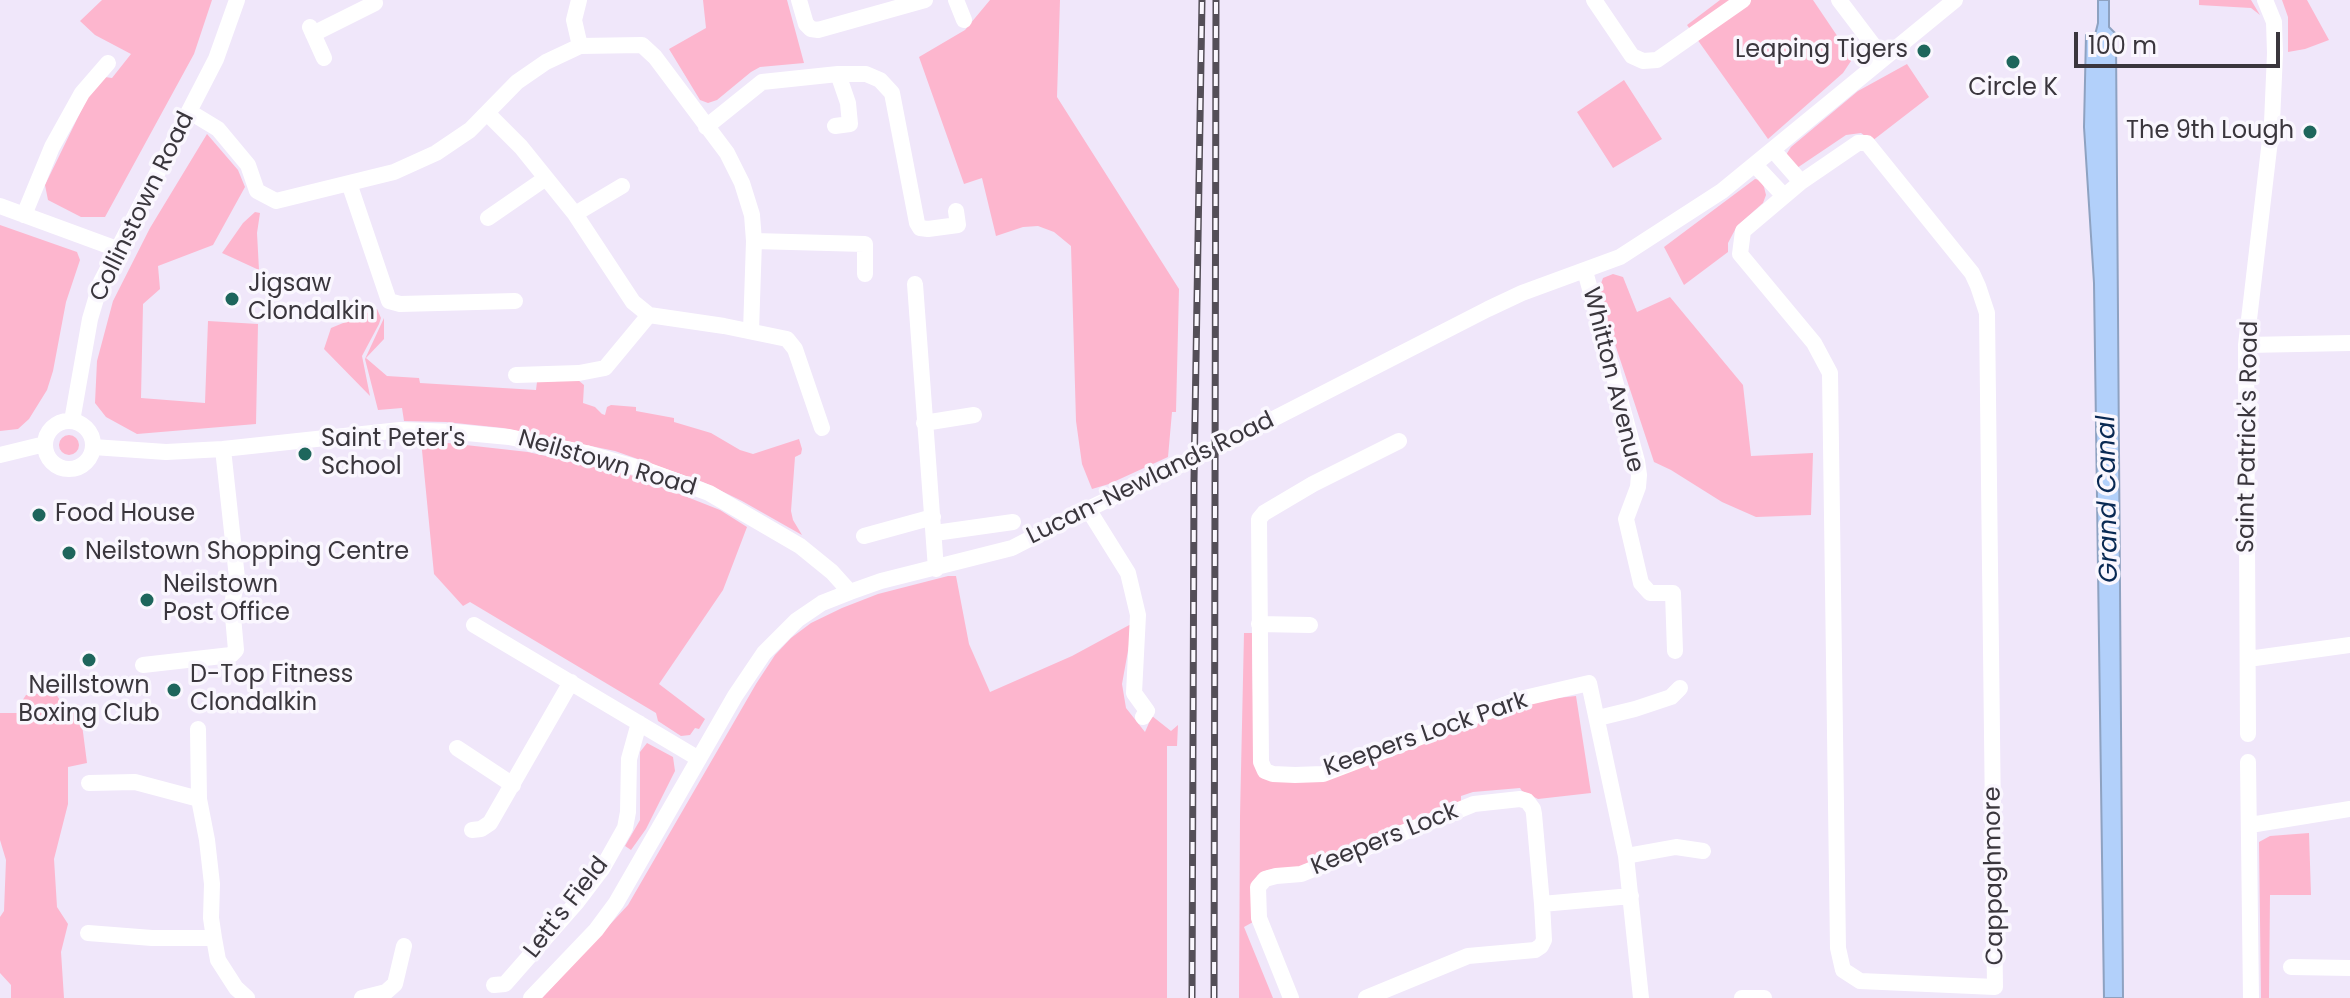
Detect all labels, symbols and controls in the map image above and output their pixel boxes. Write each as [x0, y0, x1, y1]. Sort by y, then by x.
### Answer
scale bar [2078, 16, 2284, 66]
text: 100 m [2088, 29, 2157, 62]
place label: Leaping Tigers [1735, 37, 1908, 65]
marker: Leaping Tigers [1915, 42, 1933, 60]
marker: Circle K [2004, 53, 2022, 71]
place label: Circle K [1968, 75, 2058, 103]
street label: Collinstown Road [85, 107, 201, 307]
place label: The 9th Lough [2126, 118, 2294, 146]
marker: The 9th Lough [2301, 123, 2319, 141]
place label: Jigsaw Clondalkin [248, 271, 375, 327]
street label: Whitton Avenue [1575, 285, 1649, 475]
marker: Jigsaw Clondalkin [223, 290, 241, 308]
street label: Saint Patrick's Road [2233, 321, 2265, 553]
street label: Lucan-Newlands Road [1023, 407, 1279, 551]
water label: Grand Canal [2092, 415, 2126, 583]
street label: Neilstown Road [515, 425, 699, 503]
place label: Saint Peter's School [321, 426, 465, 482]
marker: Saint Peter's School [296, 445, 314, 463]
place label: Food House [55, 501, 195, 529]
marker: Food House [30, 506, 48, 524]
place label: Neilstown Shopping Centre [85, 539, 409, 567]
marker: Neilstown Shopping Centre [60, 544, 78, 562]
place label: Neilstown Post Office [163, 572, 290, 628]
marker: Neilstown Post Office [138, 591, 156, 609]
marker: Neillstown Boxing Club [80, 651, 98, 669]
place label: D-Top Fitness Clondalkin [190, 662, 353, 718]
place label: Neillstown Boxing Club [18, 673, 160, 729]
marker: D-Top Fitness Clondalkin [165, 681, 183, 699]
street label: Keepers Lock Park [1320, 687, 1532, 783]
street label: Cappaghmore [1979, 786, 2011, 966]
street label: Keepers Lock [1307, 797, 1463, 883]
street label: Lett's Field [519, 852, 615, 964]

